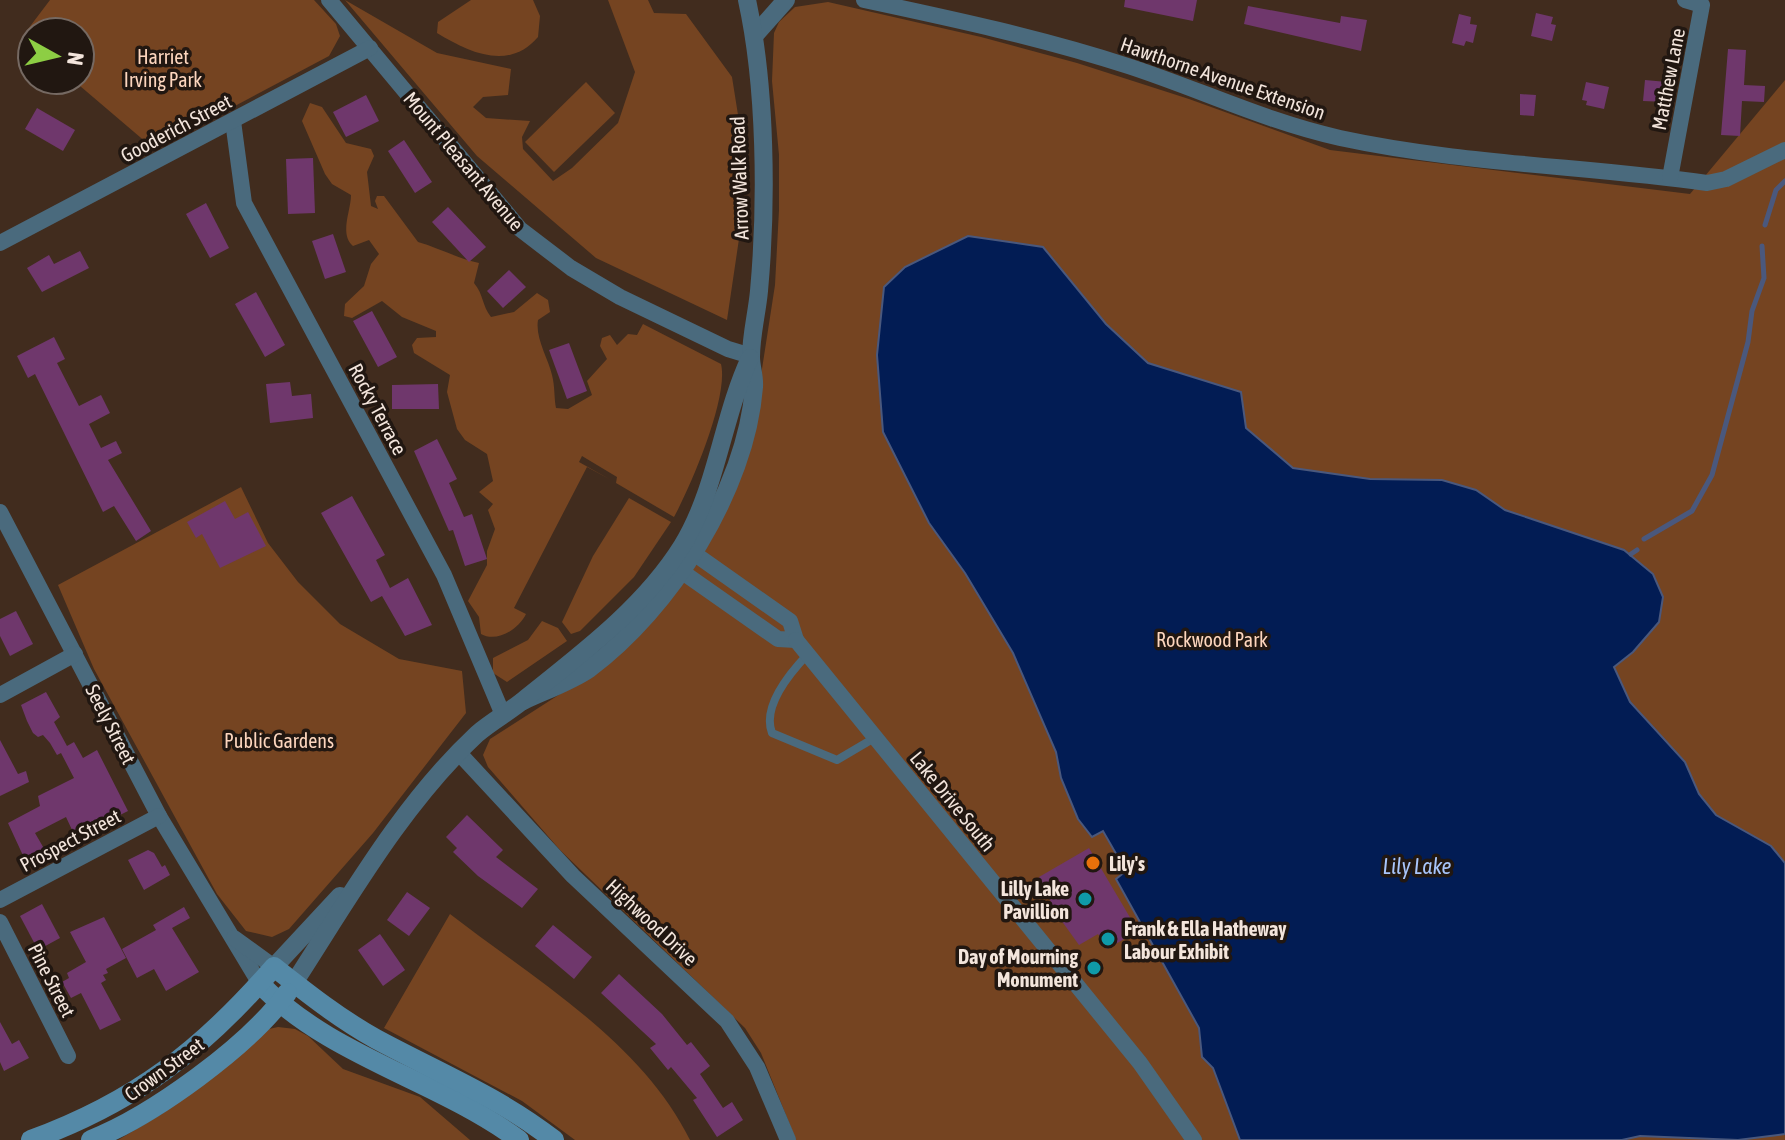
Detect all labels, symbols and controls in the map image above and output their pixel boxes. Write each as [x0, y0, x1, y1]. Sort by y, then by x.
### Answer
north arrow [16, 16, 96, 96]
street label: Matthew Lane [1647, 26, 1689, 132]
street label: Hawthorne Avenue Extension [1118, 32, 1328, 124]
park label: Harriet Irving Park [124, 45, 202, 91]
text: N [62, 51, 90, 67]
street label: Mount Pleasant Avenue [399, 87, 529, 235]
street label: Gooderich Street [117, 89, 236, 167]
street label: Arrow Walk Road [725, 116, 753, 240]
street label: Rocky Terrace [344, 359, 412, 459]
park label: Rockwood Park [1156, 628, 1268, 651]
street label: Seely Street [81, 680, 141, 768]
park label: Public Gardens [224, 729, 334, 752]
street label: Lake Drive South [906, 746, 1000, 856]
street label: Prospect Street [16, 804, 124, 876]
place label: Lily's [1109, 852, 1145, 875]
water label: Lily Lake [1382, 853, 1452, 879]
marker: Lily's [1084, 854, 1102, 872]
street label: Highwood Drive [602, 874, 702, 970]
place label: Lilly Lake Pavillion [1001, 877, 1069, 923]
marker: Lilly Lake Pavillion [1076, 890, 1094, 908]
place label: Frank & Ella Hatheway Labour Exhibit [1124, 917, 1287, 963]
marker: Frank & Ella Hatheway Labour Exhibit [1099, 930, 1117, 948]
street label: Pine Street [24, 939, 80, 1021]
place label: Day of Mourning Monument [958, 945, 1078, 991]
marker: Day of Mourning Monument [1085, 959, 1103, 977]
street label: Crown Street [120, 1032, 208, 1105]

